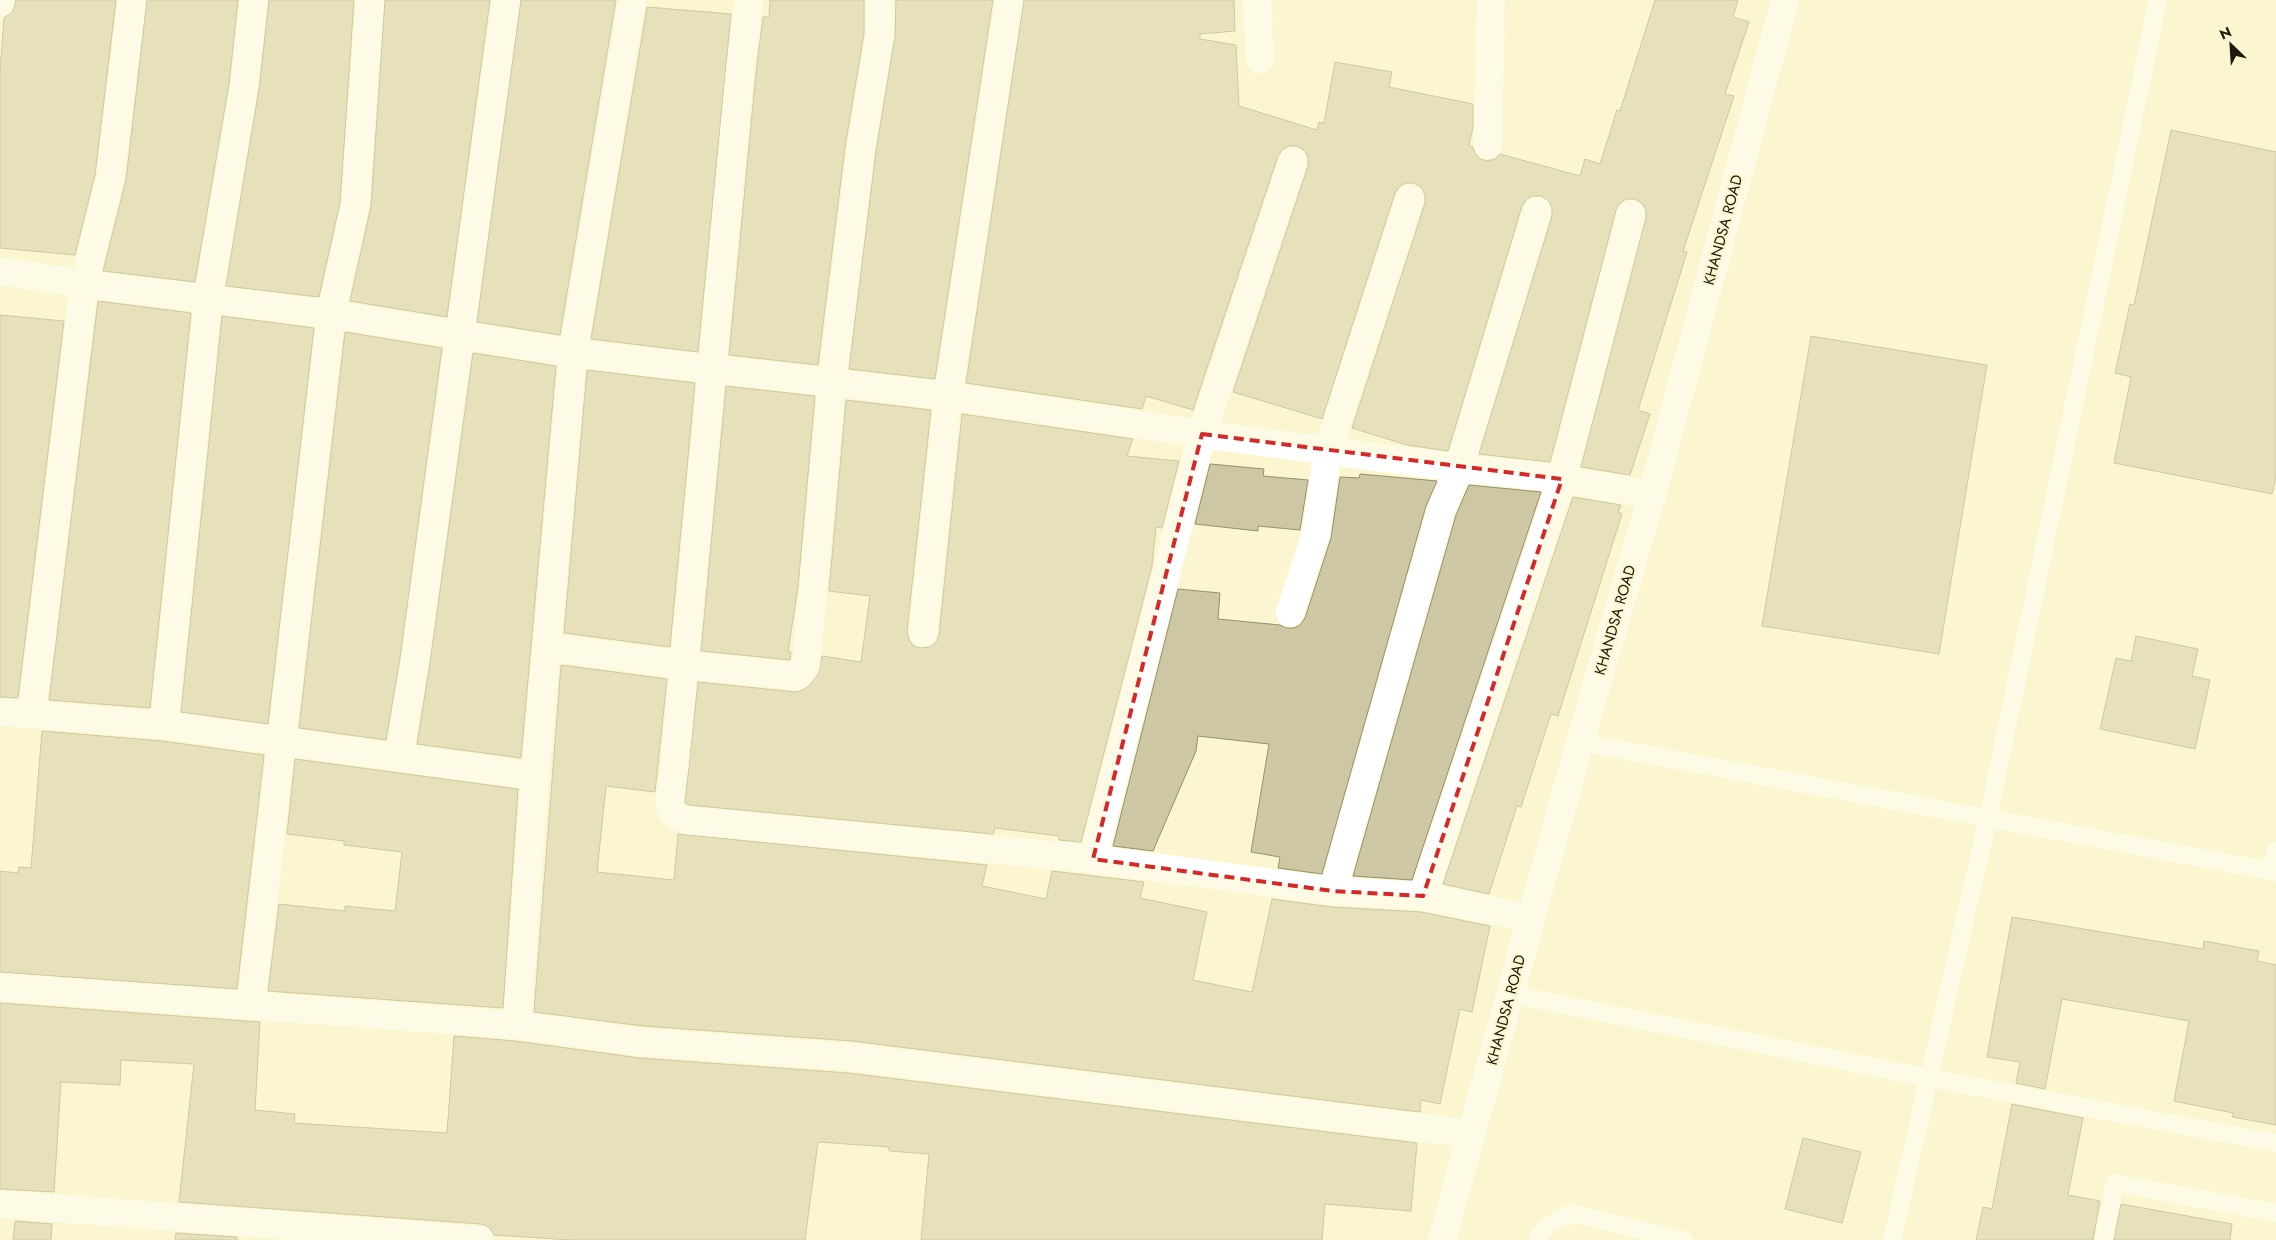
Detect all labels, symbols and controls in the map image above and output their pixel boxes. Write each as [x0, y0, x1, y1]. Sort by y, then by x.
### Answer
north arrow [2206, 20, 2256, 70]
text: N [2216, 22, 2235, 45]
street label: KHANDSA ROAD [1698, 172, 1748, 288]
street label: KHANDSA ROAD [1589, 562, 1641, 678]
street label: KHANDSA ROAD [1481, 952, 1531, 1068]

